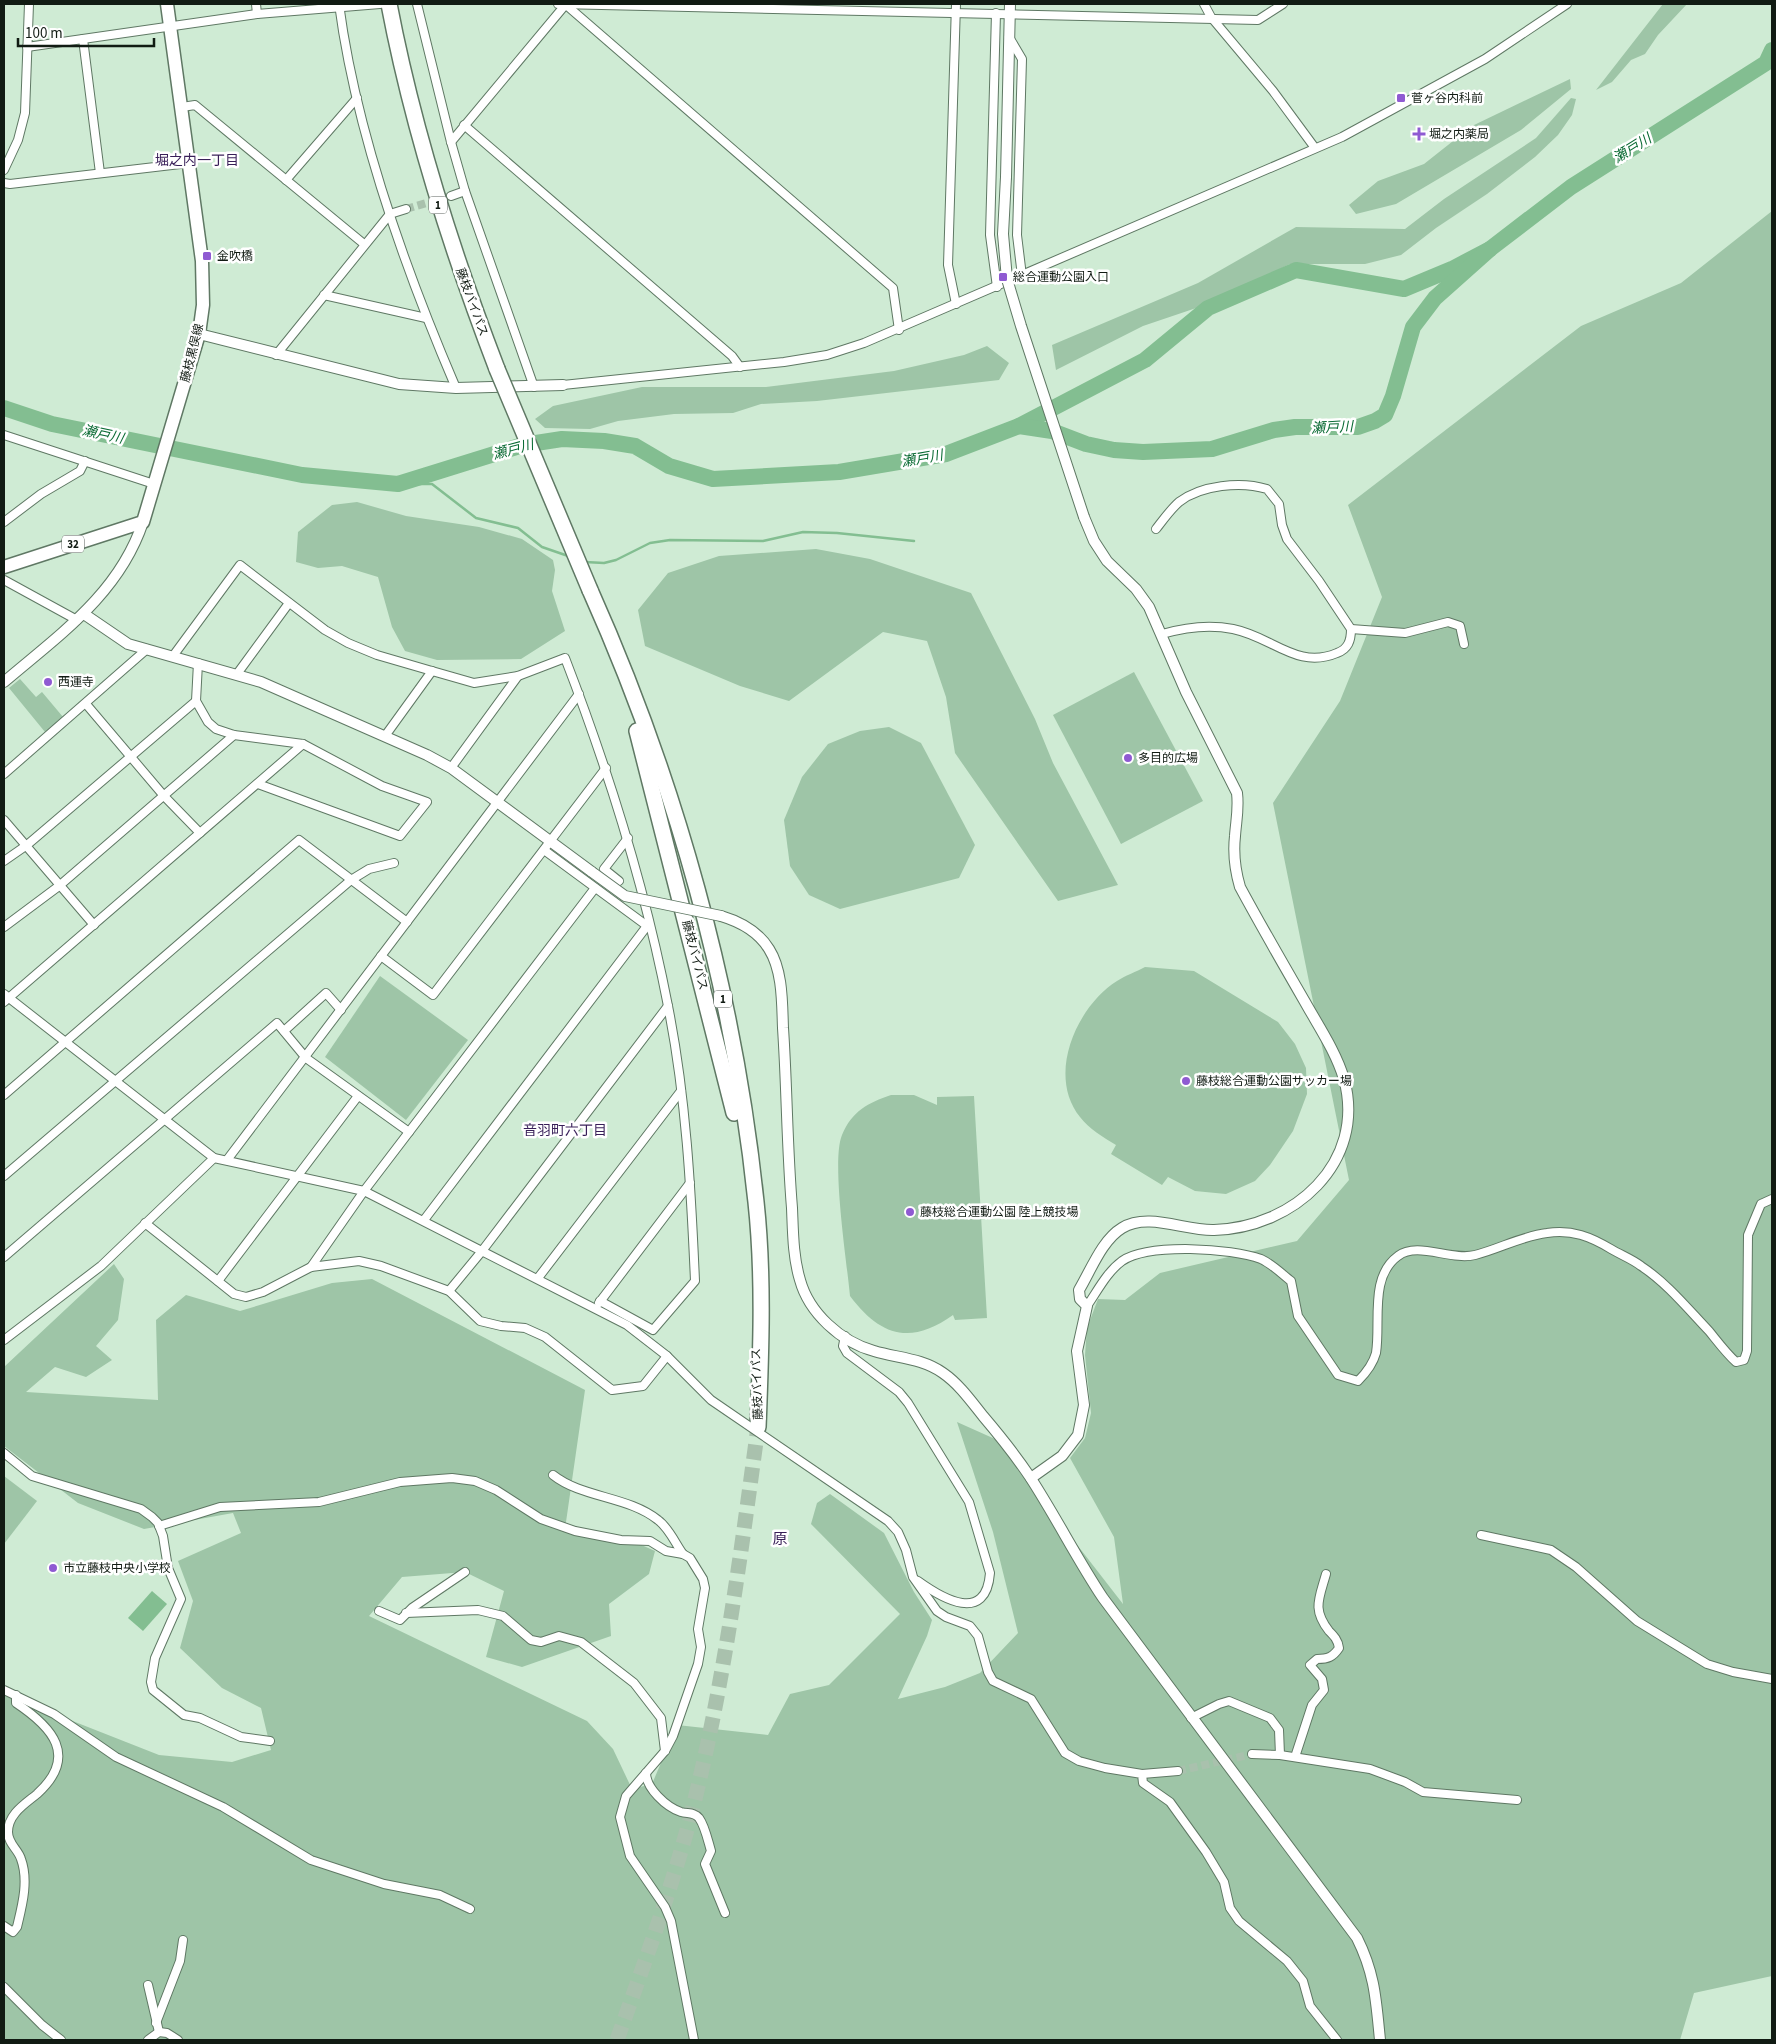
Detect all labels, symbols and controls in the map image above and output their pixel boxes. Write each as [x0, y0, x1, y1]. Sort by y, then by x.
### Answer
scale bar [18, 15, 154, 47]
text: 100 m [25, 23, 63, 44]
place label: 菅ヶ谷内科前 [1411, 90, 1483, 107]
marker: 菅ヶ谷内科前 [1395, 92, 1407, 104]
place label: 堀之内薬局 [1429, 126, 1489, 143]
marker: 堀之内薬局 [1413, 128, 1425, 140]
water label: 瀬戸川 [1609, 128, 1657, 168]
district label: 堀之内一丁目 [155, 151, 239, 171]
road number: 1 [429, 196, 447, 214]
place label: 金吹橋 [217, 248, 253, 265]
marker: 金吹橋 [201, 250, 213, 262]
street label: 藤枝バイパス [451, 266, 492, 339]
place label: 総合運動公園入口 [1013, 269, 1109, 286]
marker: 総合運動公園入口 [997, 271, 1009, 283]
street label: 藤枝黒俣線 [177, 322, 208, 384]
water label: 瀬戸川 [1311, 417, 1356, 439]
water label: 瀬戸川 [80, 421, 127, 450]
water label: 瀬戸川 [490, 434, 538, 465]
water label: 瀬戸川 [900, 445, 947, 472]
road number: 32 [62, 536, 84, 552]
place label: 西運寺 [58, 674, 94, 691]
marker: 西運寺 [42, 676, 54, 688]
place label: 多目的広場 [1138, 750, 1198, 767]
marker: 多目的広場 [1122, 752, 1134, 764]
street label: 藤枝バイパス [678, 918, 711, 992]
road number: 1 [714, 991, 732, 1008]
place label: 藤枝総合運動公園サッカー場 [1196, 1073, 1352, 1090]
marker: 藤枝総合運動公園サッカー場 [1180, 1075, 1192, 1087]
district label: 音羽町六丁目 [523, 1121, 607, 1141]
place label: 藤枝総合運動公園 陸上競技場 [920, 1204, 1078, 1221]
marker: 藤枝総合運動公園 陸上競技場 [904, 1206, 916, 1218]
street label: 藤枝バイパス [748, 1348, 767, 1420]
district label: 原 [772, 1529, 788, 1550]
place label: 市立藤枝中央小学校 [63, 1560, 171, 1577]
marker: 市立藤枝中央小学校 [47, 1562, 59, 1574]

